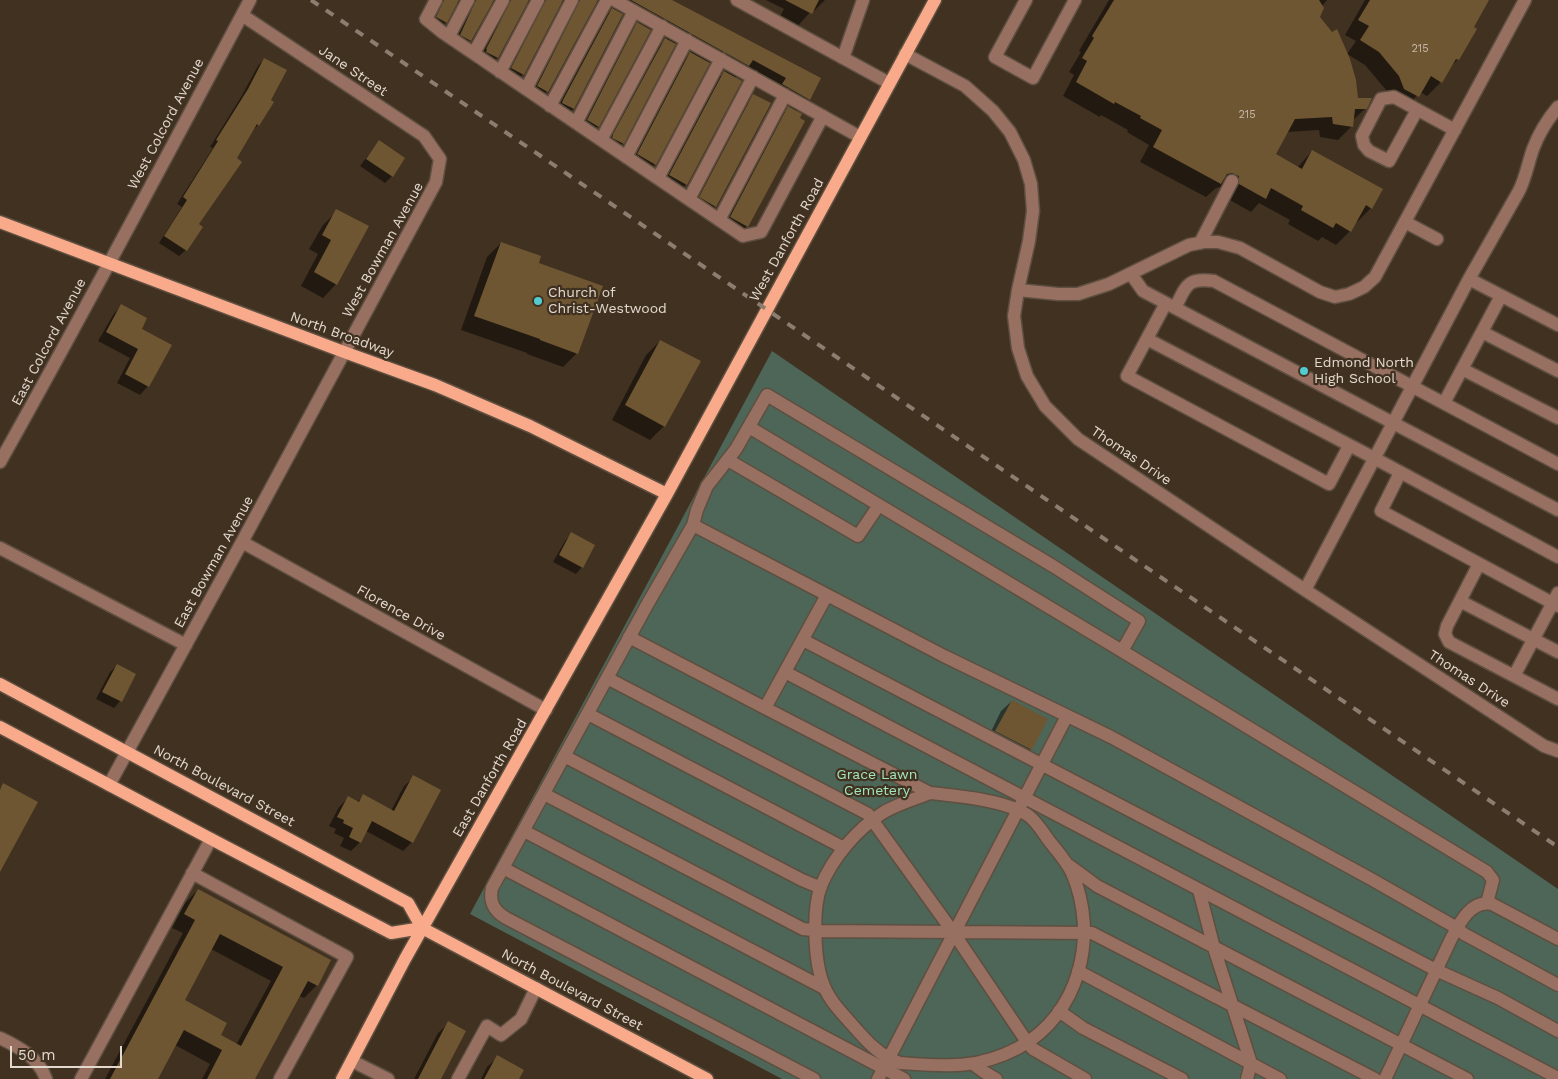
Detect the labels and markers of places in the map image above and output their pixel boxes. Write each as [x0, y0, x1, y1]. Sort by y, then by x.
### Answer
place label: Church of Christ-Westwood [548, 285, 667, 318]
marker: Church of Christ-Westwood [532, 295, 544, 307]
place label: Edmond North High School [1314, 355, 1414, 388]
marker: Edmond North High School [1298, 365, 1310, 377]

